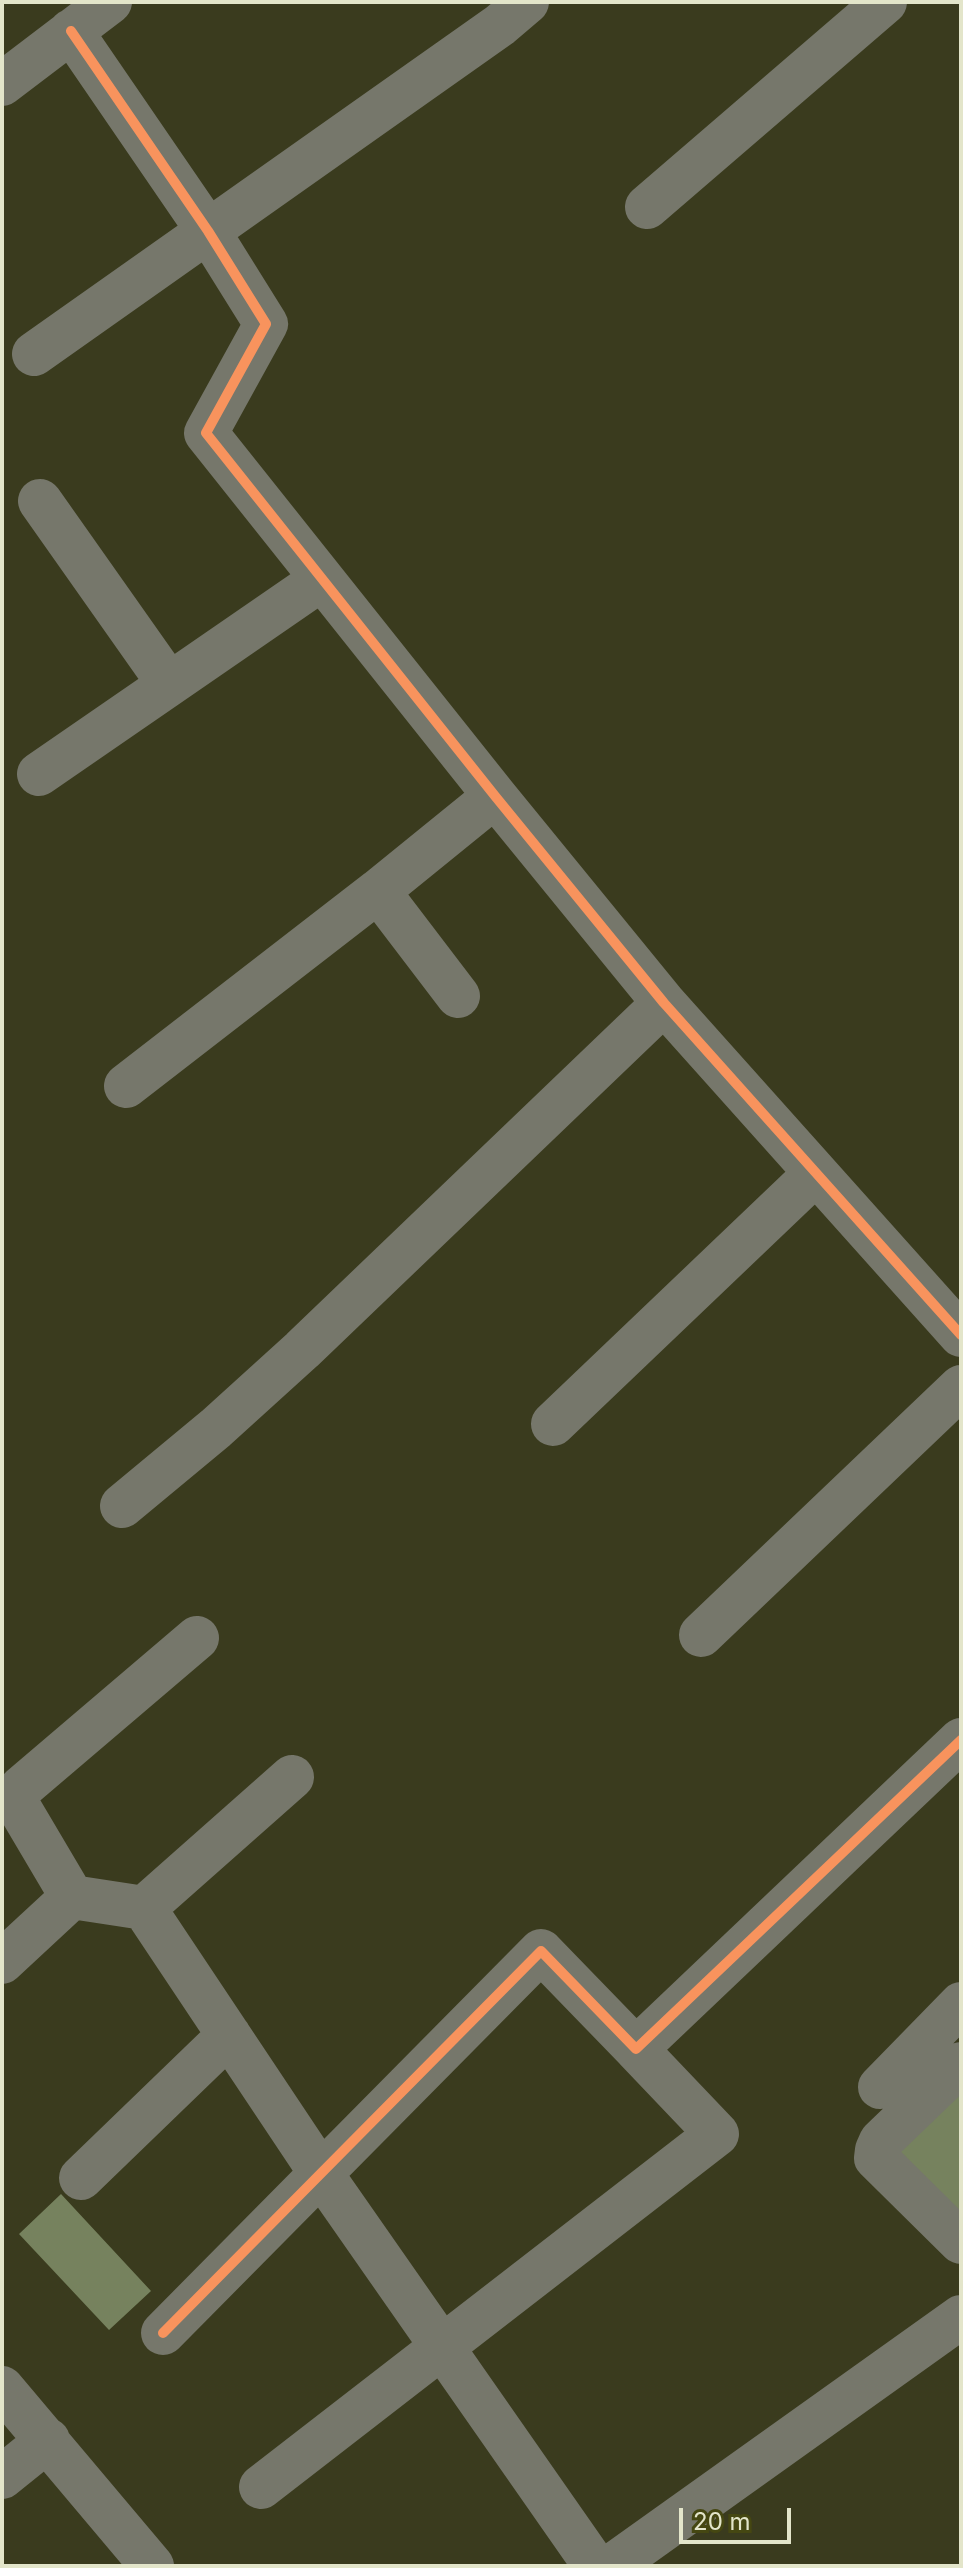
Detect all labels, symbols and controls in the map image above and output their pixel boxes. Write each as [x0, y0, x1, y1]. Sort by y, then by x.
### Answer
scale bar [683, 2492, 795, 2542]
text: 20 m [693, 2507, 751, 2536]

